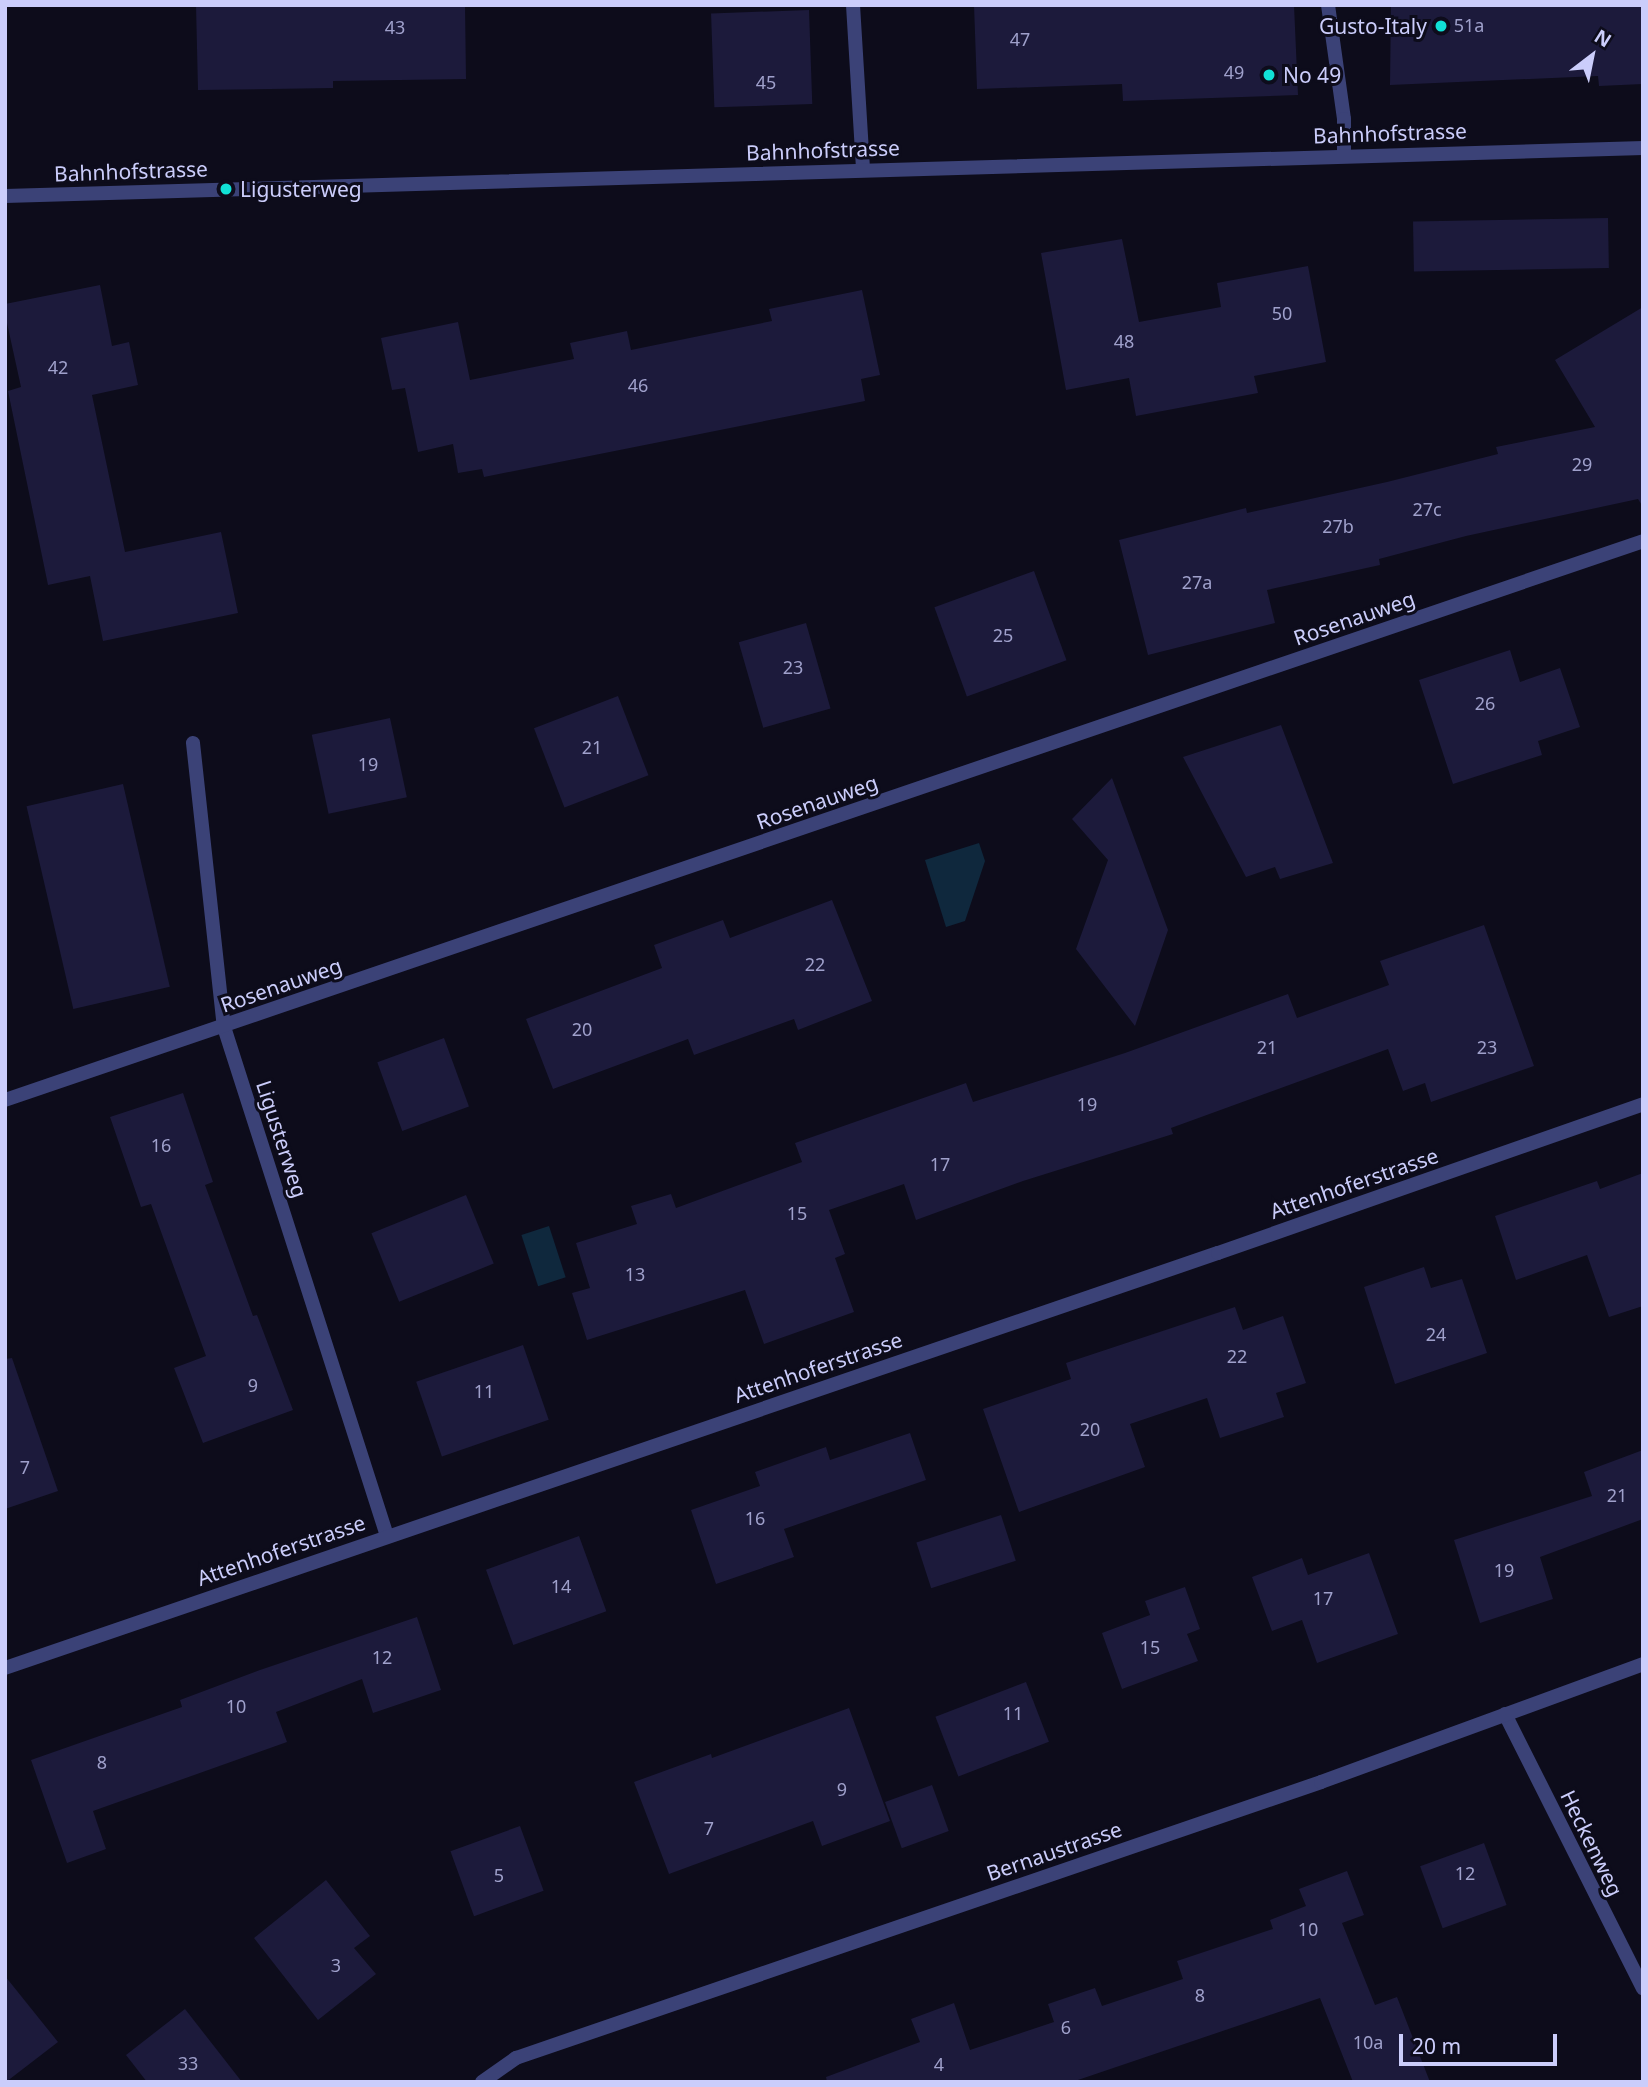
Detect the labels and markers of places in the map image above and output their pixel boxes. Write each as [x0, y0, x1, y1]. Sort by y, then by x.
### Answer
place label: Gusto-Italy [1319, 13, 1427, 39]
marker: Gusto-Italy [1433, 18, 1449, 34]
place label: No 49 [1283, 62, 1341, 88]
marker: No 49 [1261, 67, 1277, 83]
place label: Ligusterweg [240, 176, 362, 202]
marker: Ligusterweg [218, 181, 234, 197]

